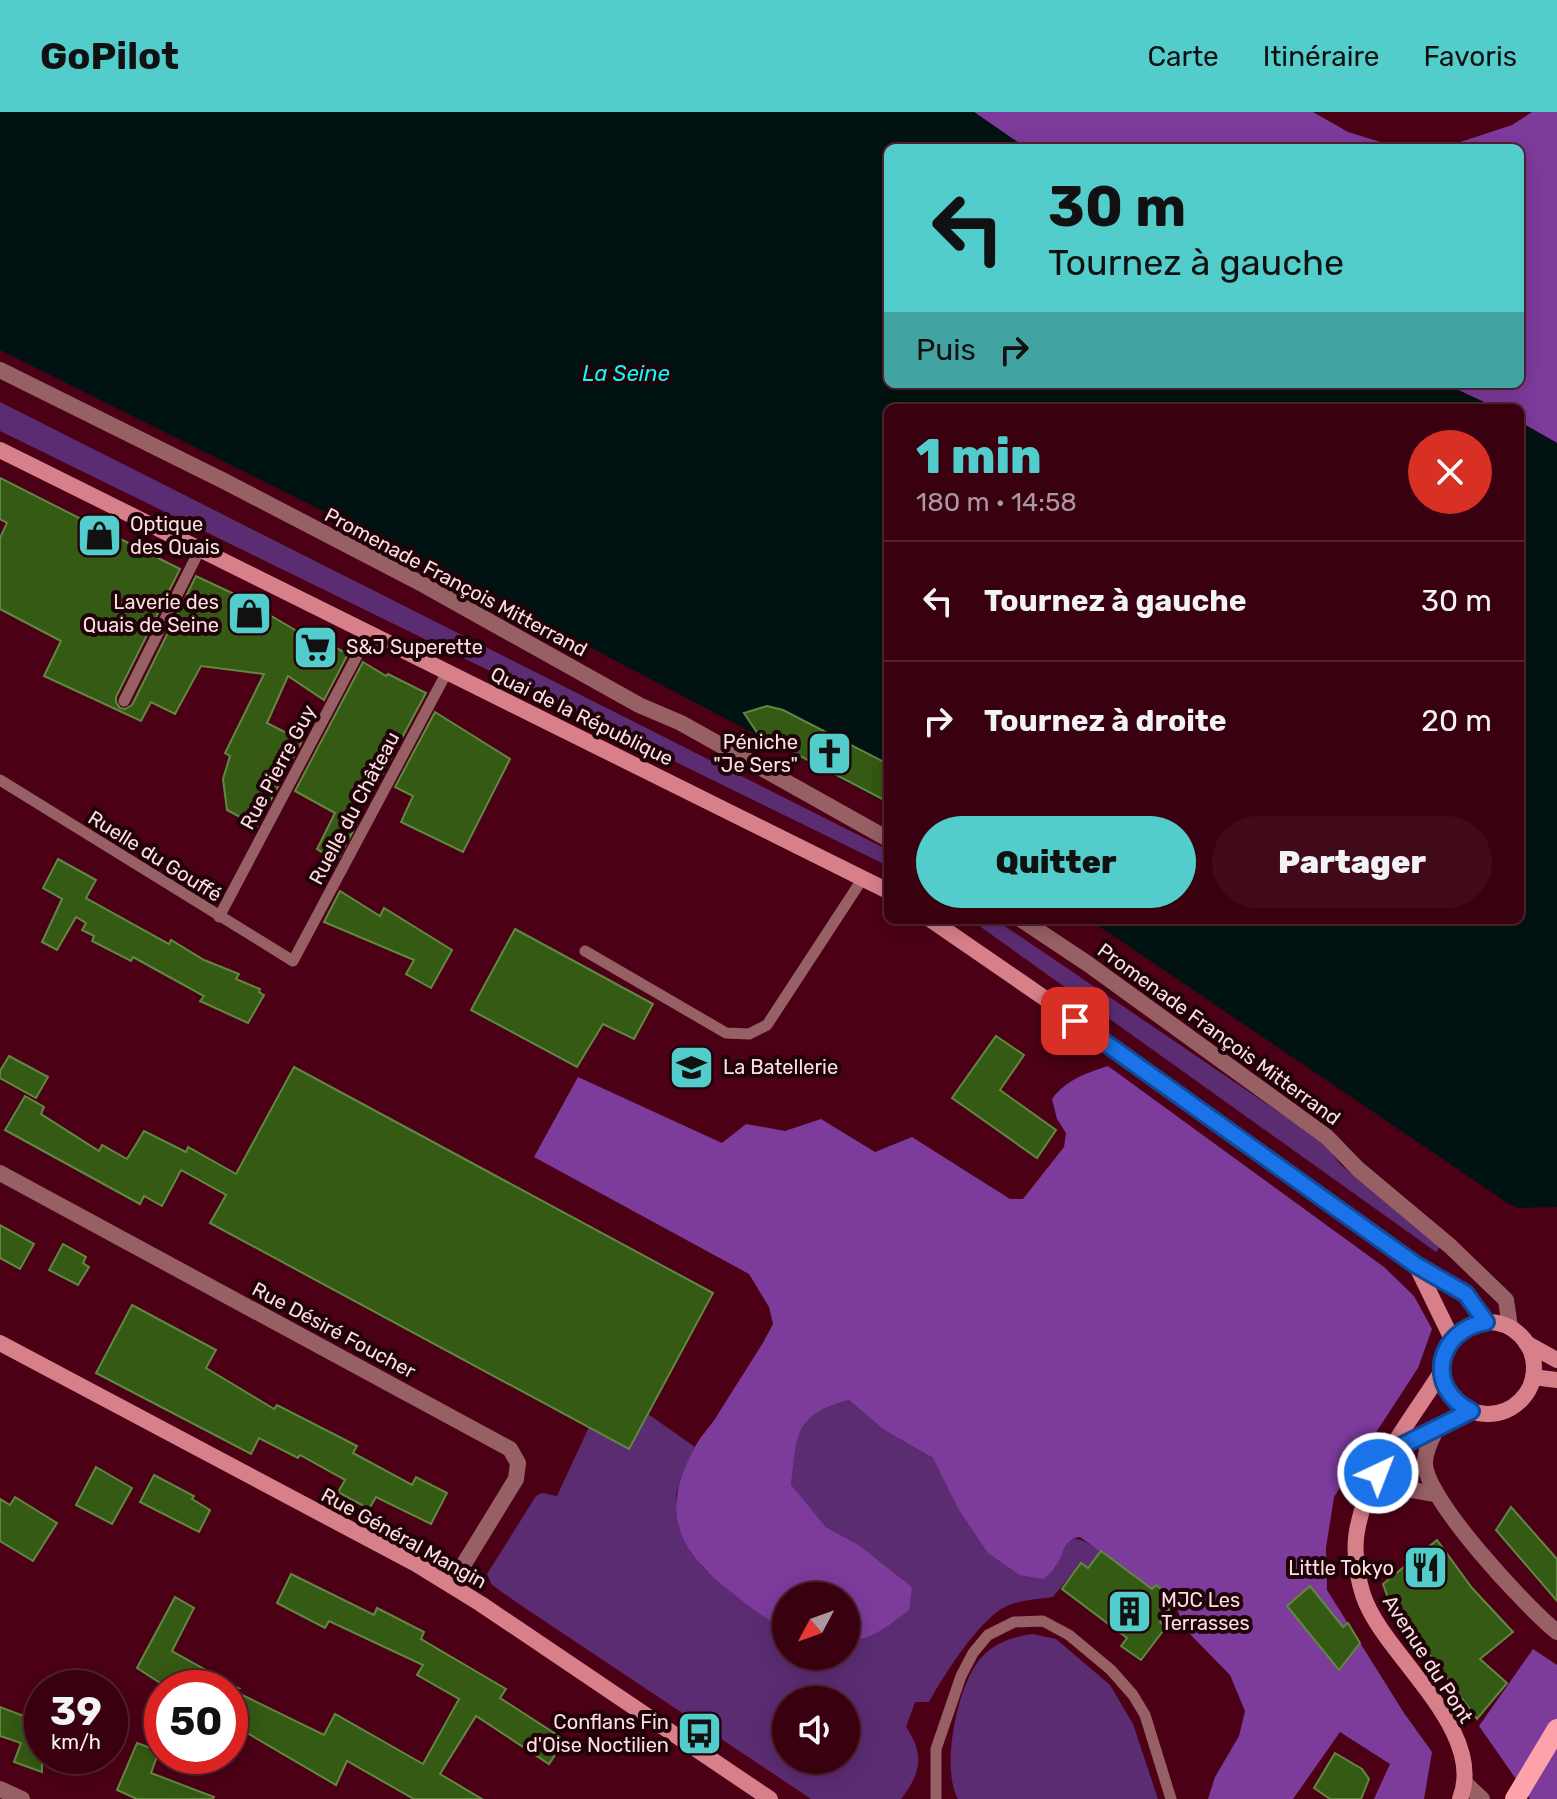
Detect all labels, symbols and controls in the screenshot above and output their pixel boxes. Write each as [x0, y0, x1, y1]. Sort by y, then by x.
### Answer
text: GoPilot [40, 33, 179, 79]
text: Carte [1147, 40, 1219, 73]
text: Itinéraire [1263, 40, 1380, 73]
text: Favoris [1424, 40, 1517, 73]
text: 30 m [1048, 174, 1186, 240]
icon: left [916, 176, 1020, 280]
text: Tournez à gauche [1048, 241, 1344, 284]
icon: right [992, 328, 1036, 372]
text: Puis [916, 332, 976, 368]
water label: La Seine [582, 360, 670, 387]
text: 1 min [916, 428, 1042, 485]
button: close [1408, 430, 1492, 514]
text: 180 m · 14:58 [916, 487, 1077, 518]
street label: Promenade François Mitterrand [321, 502, 591, 662]
shop icon: Optique des Quais [75, 512, 123, 560]
place label: Optique des Quais [130, 512, 220, 559]
icon: left [916, 579, 960, 623]
text: Tournez à gauche [984, 583, 1247, 619]
text: 30 m [1421, 583, 1492, 619]
shop icon: Laverie des Quais de Seine [226, 589, 274, 637]
place label: Laverie des Quais de Seine [83, 590, 219, 637]
supermarket icon: S&J Superette [291, 623, 339, 671]
place label: S&J Superette [346, 635, 483, 659]
street label: Quai de la République [487, 661, 677, 771]
icon: right [916, 699, 960, 743]
street label: Rue Pierre Guy [235, 700, 321, 834]
text: Tournez à droite [984, 703, 1227, 739]
text: 20 m [1421, 703, 1492, 739]
street label: Ruelle du Château [304, 728, 404, 888]
church icon: Péniche "Je Sers" [805, 729, 853, 777]
place label: Péniche "Je Sers" [713, 730, 798, 777]
street label: Ruelle du Gouffé [84, 805, 226, 907]
button: Quitter [916, 816, 1196, 908]
button: Partager [1212, 816, 1492, 908]
street label: Promenade François Mitterrand [1093, 938, 1345, 1130]
pin [1041, 987, 1109, 1055]
icon: arrive [1053, 999, 1097, 1043]
school or university icon: La Batellerie [668, 1043, 716, 1091]
place label: La Batellerie [723, 1055, 838, 1079]
street label: Rue Désiré Foucher [248, 1277, 420, 1383]
position arrow [1336, 1431, 1420, 1515]
street label: Rue Général Mangin [317, 1483, 491, 1593]
restaurant icon: Little Tokyo [1401, 1544, 1449, 1592]
place label: Little Tokyo [1288, 1556, 1394, 1580]
north arrow [772, 1582, 860, 1670]
map controls [772, 1582, 860, 1774]
building icon: MJC Les Terrasses [1106, 1588, 1154, 1636]
place label: MJC Les Terrasses [1161, 1588, 1250, 1635]
street label: Avenue du Pont [1378, 1590, 1478, 1728]
speed limit sign: 50 [144, 1670, 248, 1774]
button: sound [772, 1686, 860, 1774]
text: 39 [50, 1688, 102, 1735]
bus stop icon: Conflans Fin d'Oise Noctilien [676, 1709, 724, 1757]
place label: Conflans Fin d'Oise Noctilien [526, 1710, 669, 1757]
text: km/h [51, 1730, 101, 1754]

